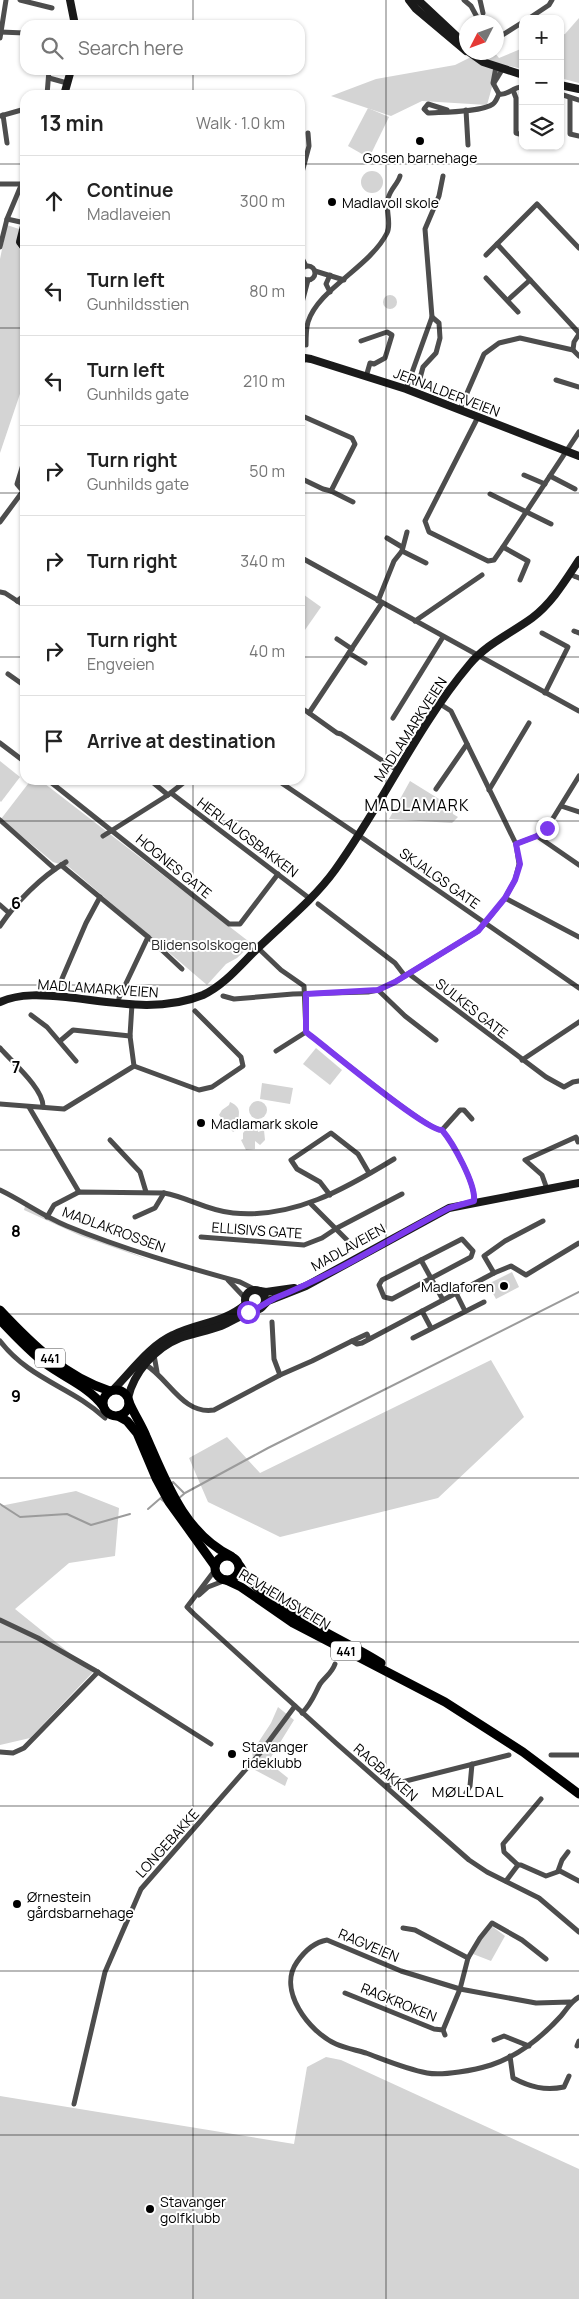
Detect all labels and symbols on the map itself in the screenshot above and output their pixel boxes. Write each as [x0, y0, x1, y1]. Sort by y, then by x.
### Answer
north arrow [459, 15, 504, 60]
marker: Gosen barnehage [414, 135, 426, 147]
place label: Gosen barnehage [363, 148, 477, 167]
place label: Madlavoll skole [342, 193, 439, 212]
marker: Madlavoll skole [326, 196, 338, 208]
street label: JERNALDERVEIEN [391, 363, 503, 421]
street label: MADLAMARKVEIEN [369, 673, 451, 785]
street label: HERLAUGSBAKKEN [194, 793, 302, 881]
district label: MADLAMARK [365, 794, 469, 816]
route end [536, 817, 559, 840]
street label: HOGNES GATE [132, 830, 216, 902]
street label: SKJALGS GATE [396, 843, 484, 913]
text: 6 [11, 892, 21, 914]
park label: Blidensolskogen [151, 935, 257, 954]
street label: MADLAMARKVEIEN [37, 974, 159, 1002]
street label: SULKES GATE [432, 974, 512, 1042]
text: 7 [12, 1056, 20, 1078]
place label: Madlamark skole [211, 1114, 318, 1133]
marker: Madlamark skole [195, 1117, 207, 1129]
street label: MADLAKROSSEN [60, 1202, 168, 1256]
street label: ELLISIVS GATE [211, 1217, 303, 1243]
street label: MADLAVEIEN [307, 1219, 389, 1275]
text: 8 [11, 1220, 21, 1242]
place label: Madlaforen [421, 1277, 494, 1296]
marker: Madlaforen [498, 1280, 510, 1292]
route start [237, 1301, 260, 1324]
road number: 441 [35, 1349, 65, 1368]
text: 9 [11, 1385, 21, 1407]
street label: REVHEIMSVEIEN [236, 1564, 334, 1634]
road number: 441 [331, 1642, 361, 1660]
place label: Stavanger rideklubb [242, 1737, 308, 1772]
street label: RAGBAKKEN [350, 1739, 422, 1805]
marker: Stavanger rideklubb [226, 1748, 238, 1760]
district label: MØLLDAL [432, 1781, 504, 1802]
street label: LONGEBAKKE [131, 1804, 203, 1881]
place label: Ørnestein gårdsbarnehage [27, 1887, 134, 1922]
marker: Ørnestein gårdsbarnehage [11, 1898, 23, 1910]
street label: RAGVEIEN [336, 1924, 402, 1966]
street label: RAGKROKEN [358, 1978, 440, 2026]
place label: Stavanger golfklubb [160, 2192, 226, 2227]
marker: Stavanger golfklubb [144, 2203, 156, 2215]

